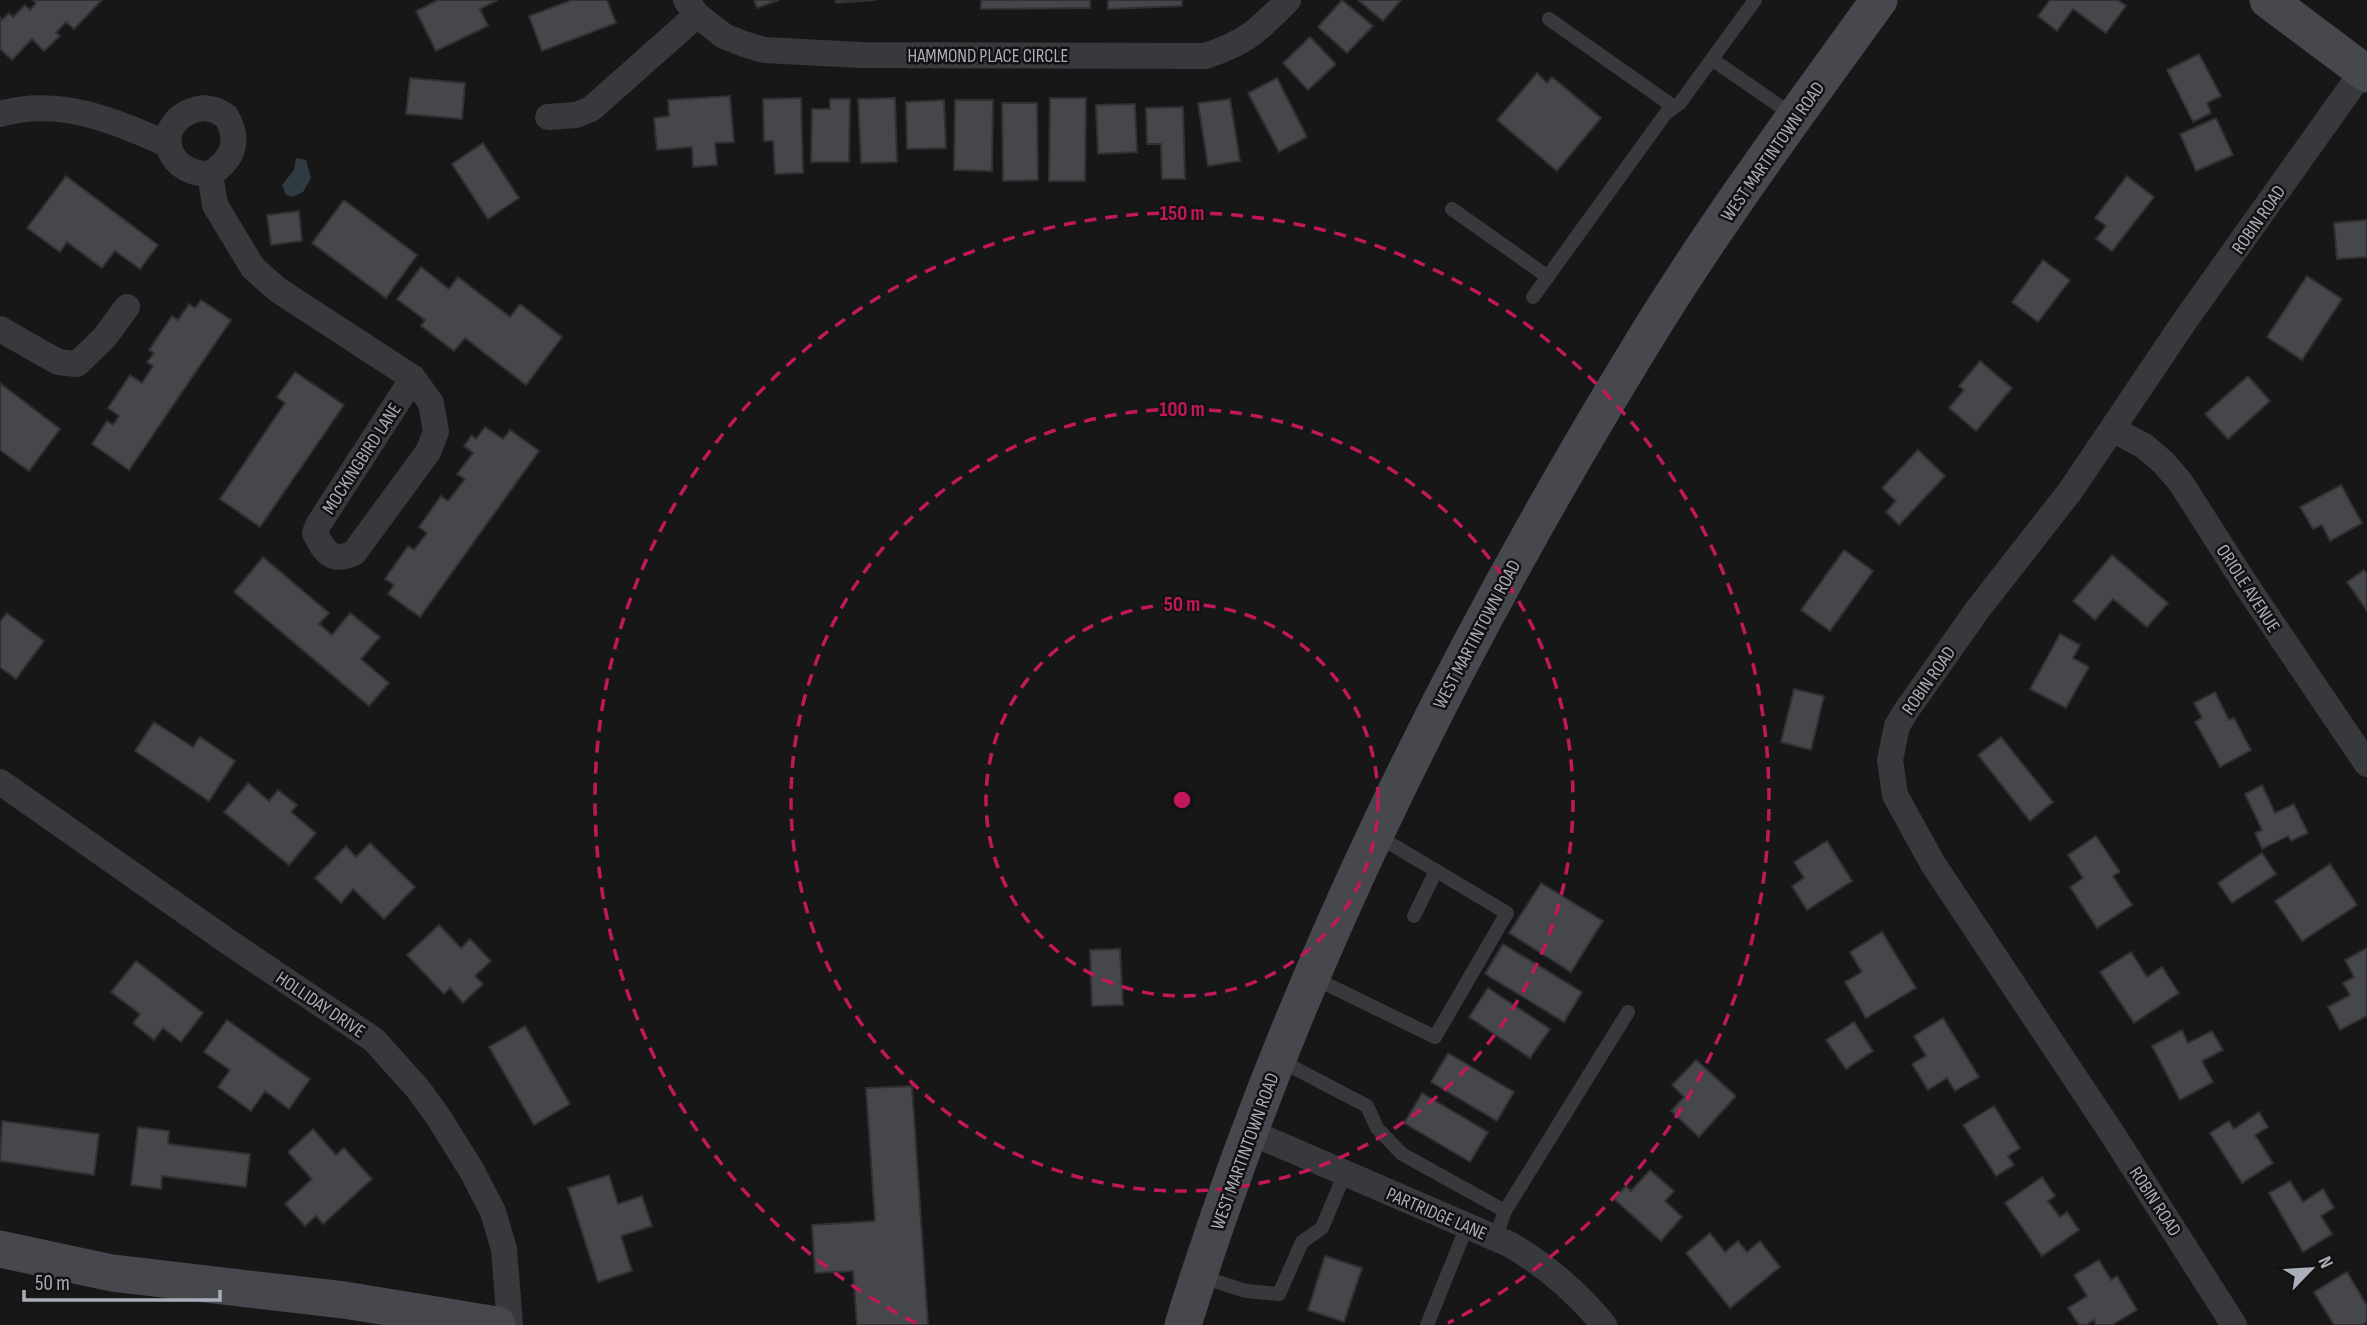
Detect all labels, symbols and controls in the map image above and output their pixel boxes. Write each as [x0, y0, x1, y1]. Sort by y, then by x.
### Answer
street label: HAMMOND PLACE CIRCLE [908, 45, 1068, 68]
street label: WEST MARTINTOWN ROAD [1716, 78, 1830, 226]
street label: ROBIN ROAD [2227, 181, 2291, 259]
text: 150 m [1160, 201, 1204, 226]
text: 100 m [1159, 397, 1205, 422]
street label: MOCKINGBIRD LANE [318, 399, 407, 519]
street label: ORIOLE AVENUE [2211, 541, 2285, 637]
street label: WEST MARTINTOWN ROAD [1428, 556, 1526, 713]
text: 50 m [1164, 592, 1200, 617]
street label: ROBIN ROAD [1897, 642, 1961, 720]
centre of rings [1170, 788, 1194, 812]
street label: HOLLIDAY DRIVE [271, 967, 369, 1043]
street label: WEST MARTINTOWN ROAD [1206, 1070, 1284, 1233]
street label: ROBIN ROAD [2124, 1163, 2186, 1241]
street label: PARTRIDGE LANE [1383, 1183, 1490, 1246]
north arrow [2276, 1234, 2346, 1304]
text: N [2312, 1253, 2338, 1272]
scale bar [24, 1258, 220, 1302]
text: 50 m [35, 1271, 70, 1296]

